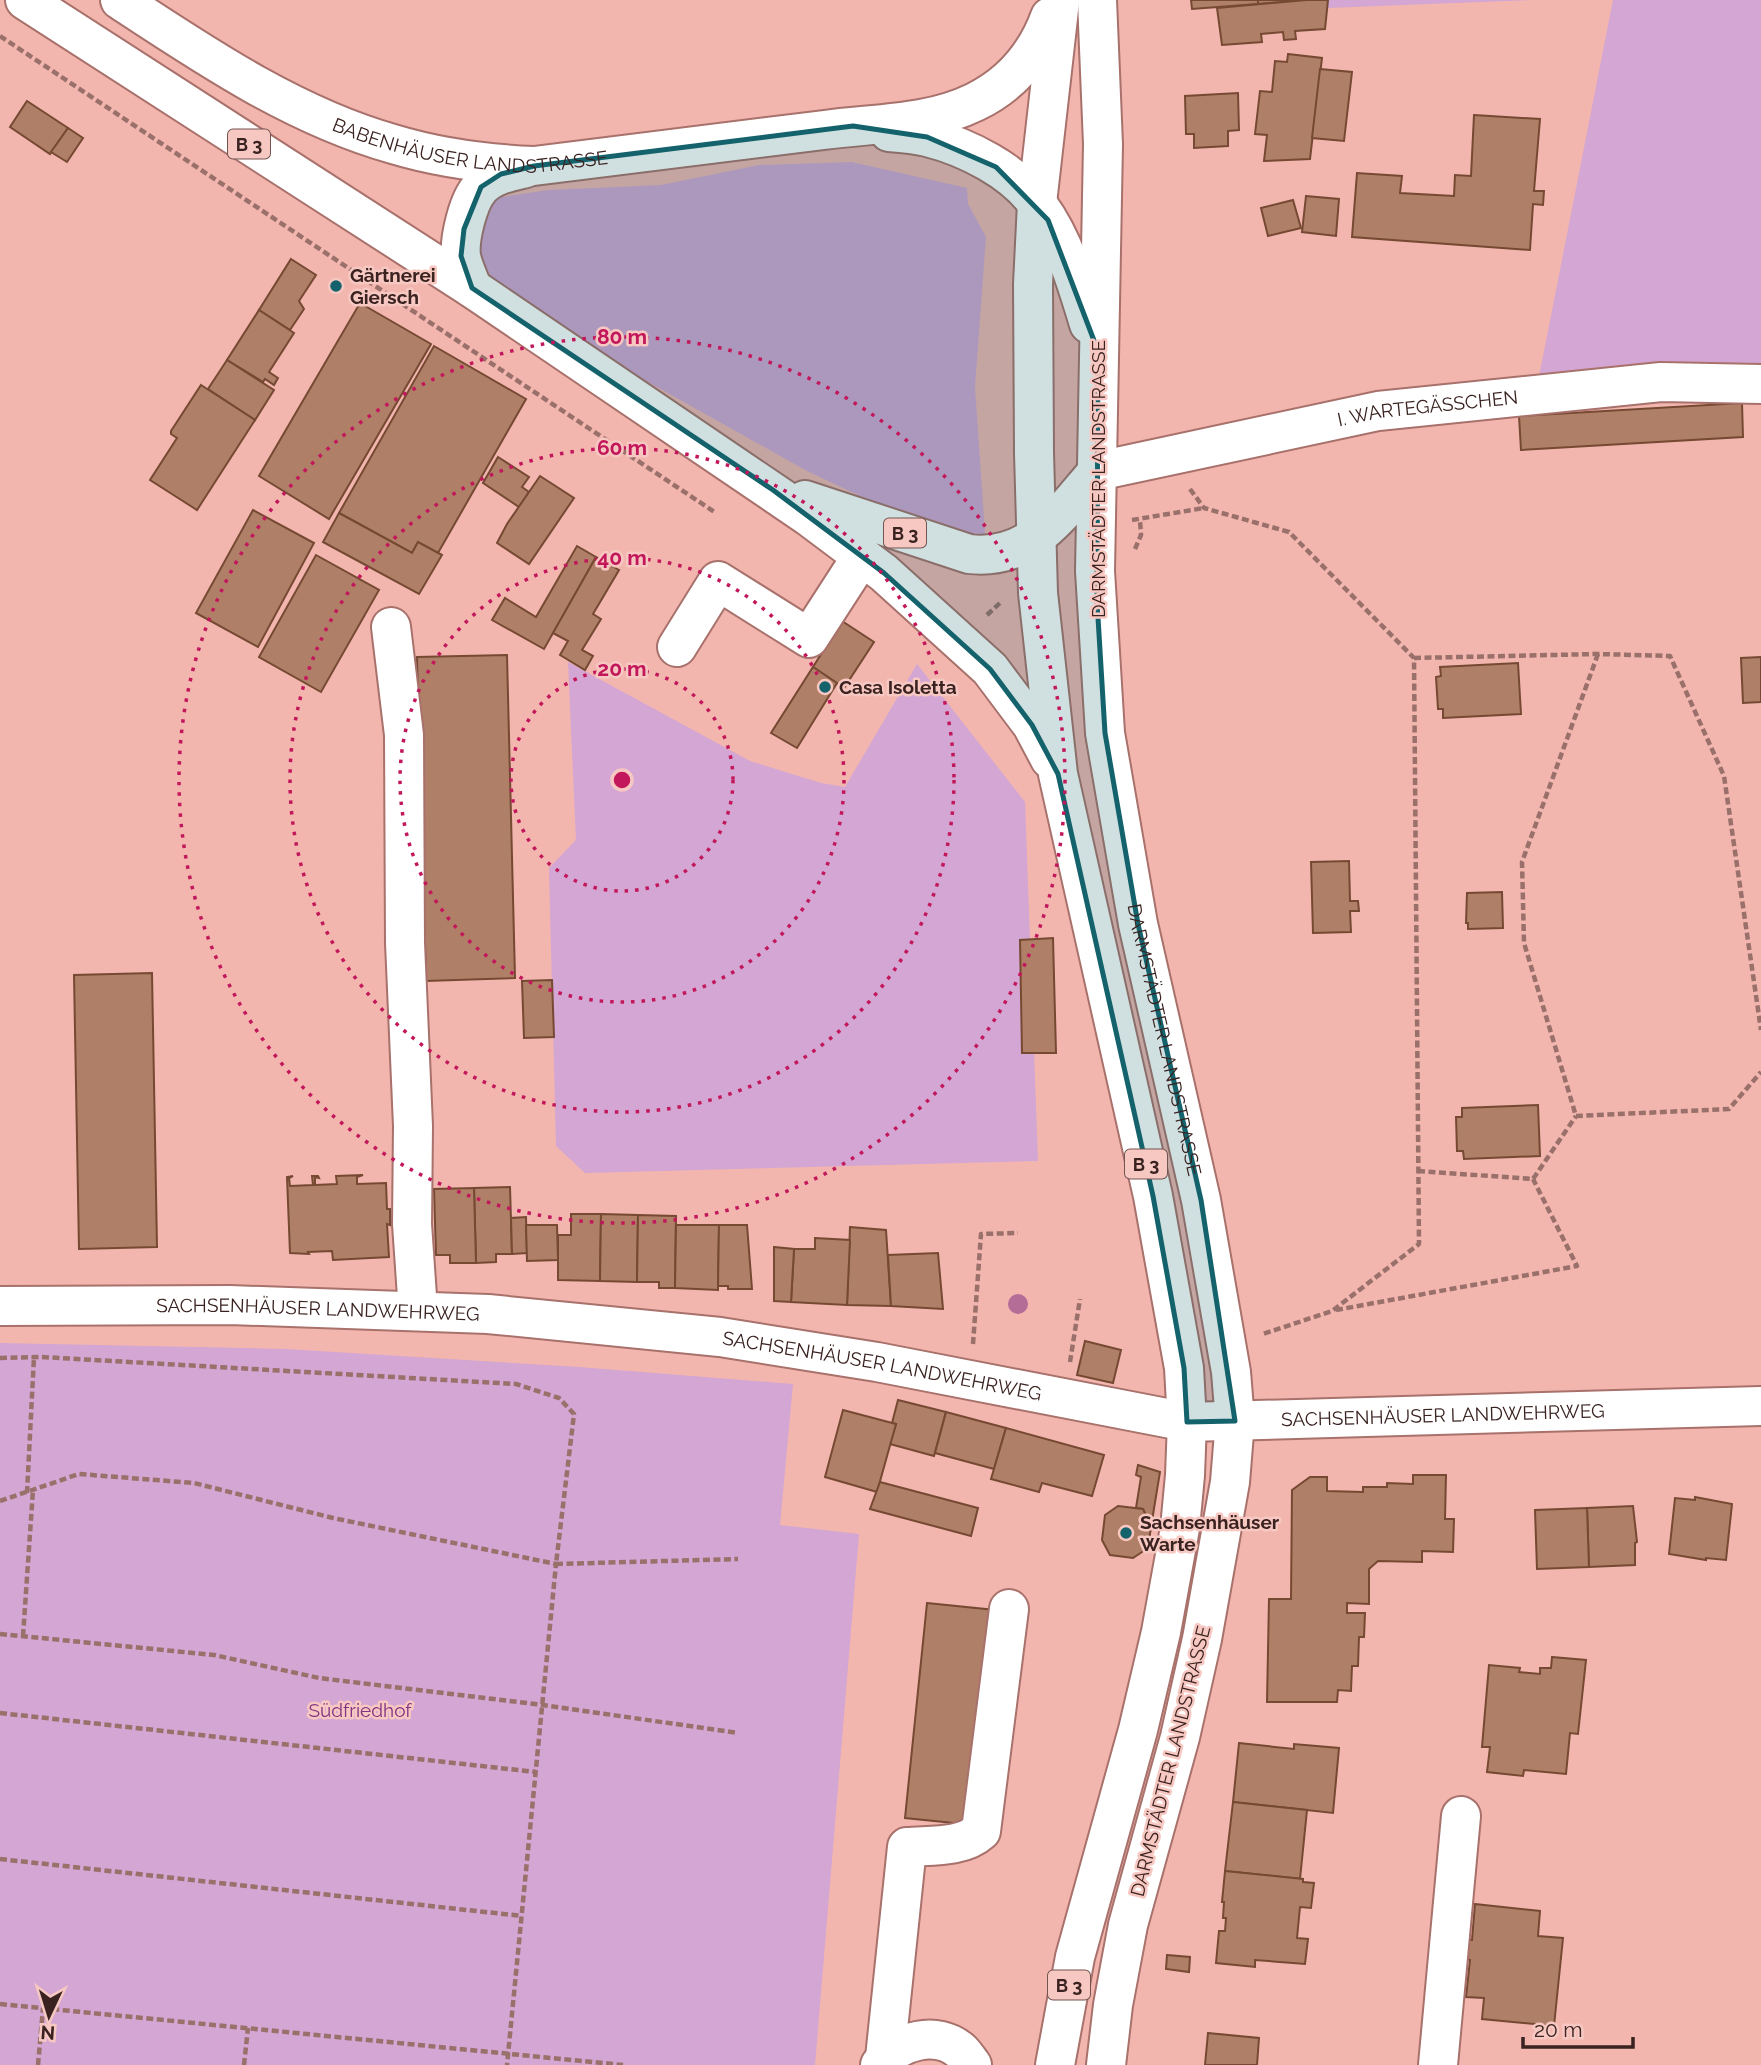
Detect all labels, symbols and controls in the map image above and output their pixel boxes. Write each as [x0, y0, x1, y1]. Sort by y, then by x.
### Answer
street label: BABENHÄUSER LANDSTRASSE [329, 113, 609, 177]
road number: B 3 [228, 130, 270, 159]
place label: Gärtnerei Giersch [350, 264, 436, 308]
marker: Gärtnerei Giersch [328, 278, 344, 294]
text: 80 m [597, 324, 647, 349]
street label: DARMSTÄDTER LANDSTRASSE [1087, 340, 1109, 618]
street label: I. WARTEGÄSSCHEN [1335, 386, 1519, 430]
text: 60 m [597, 435, 647, 460]
road number: B 3 [884, 518, 926, 548]
text: 40 m [597, 545, 647, 570]
text: 20 m [597, 656, 647, 681]
place label: Casa Isoletta [839, 676, 957, 698]
marker: Casa Isoletta [817, 679, 833, 695]
centre of rings [610, 768, 634, 792]
street label: DARMSTÄDTER LANDSTRASSE [1124, 902, 1206, 1178]
road number: B 3 [1125, 1149, 1167, 1178]
street label: SACHSENHÄUSER LANDWEHRWEG [156, 1294, 480, 1325]
street label: SACHSENHÄUSER LANDWEHRWEG [721, 1327, 1044, 1405]
street label: SACHSENHÄUSER LANDWEHRWEG [1281, 1399, 1605, 1430]
place label: Sachsenhäuser Warte [1140, 1511, 1280, 1555]
marker: Sachsenhäuser Warte [1118, 1525, 1134, 1541]
street label: DARMSTÄDTER LANDSTRASSE [1126, 1623, 1214, 1899]
park label: Südfriedhof [308, 1699, 412, 1721]
road number: B 3 [1048, 1970, 1090, 1999]
north arrow [14, 1981, 84, 2051]
scale bar [1523, 2006, 1633, 2050]
text: 20 m [1534, 2017, 1582, 2042]
text: N [40, 2021, 56, 2044]

